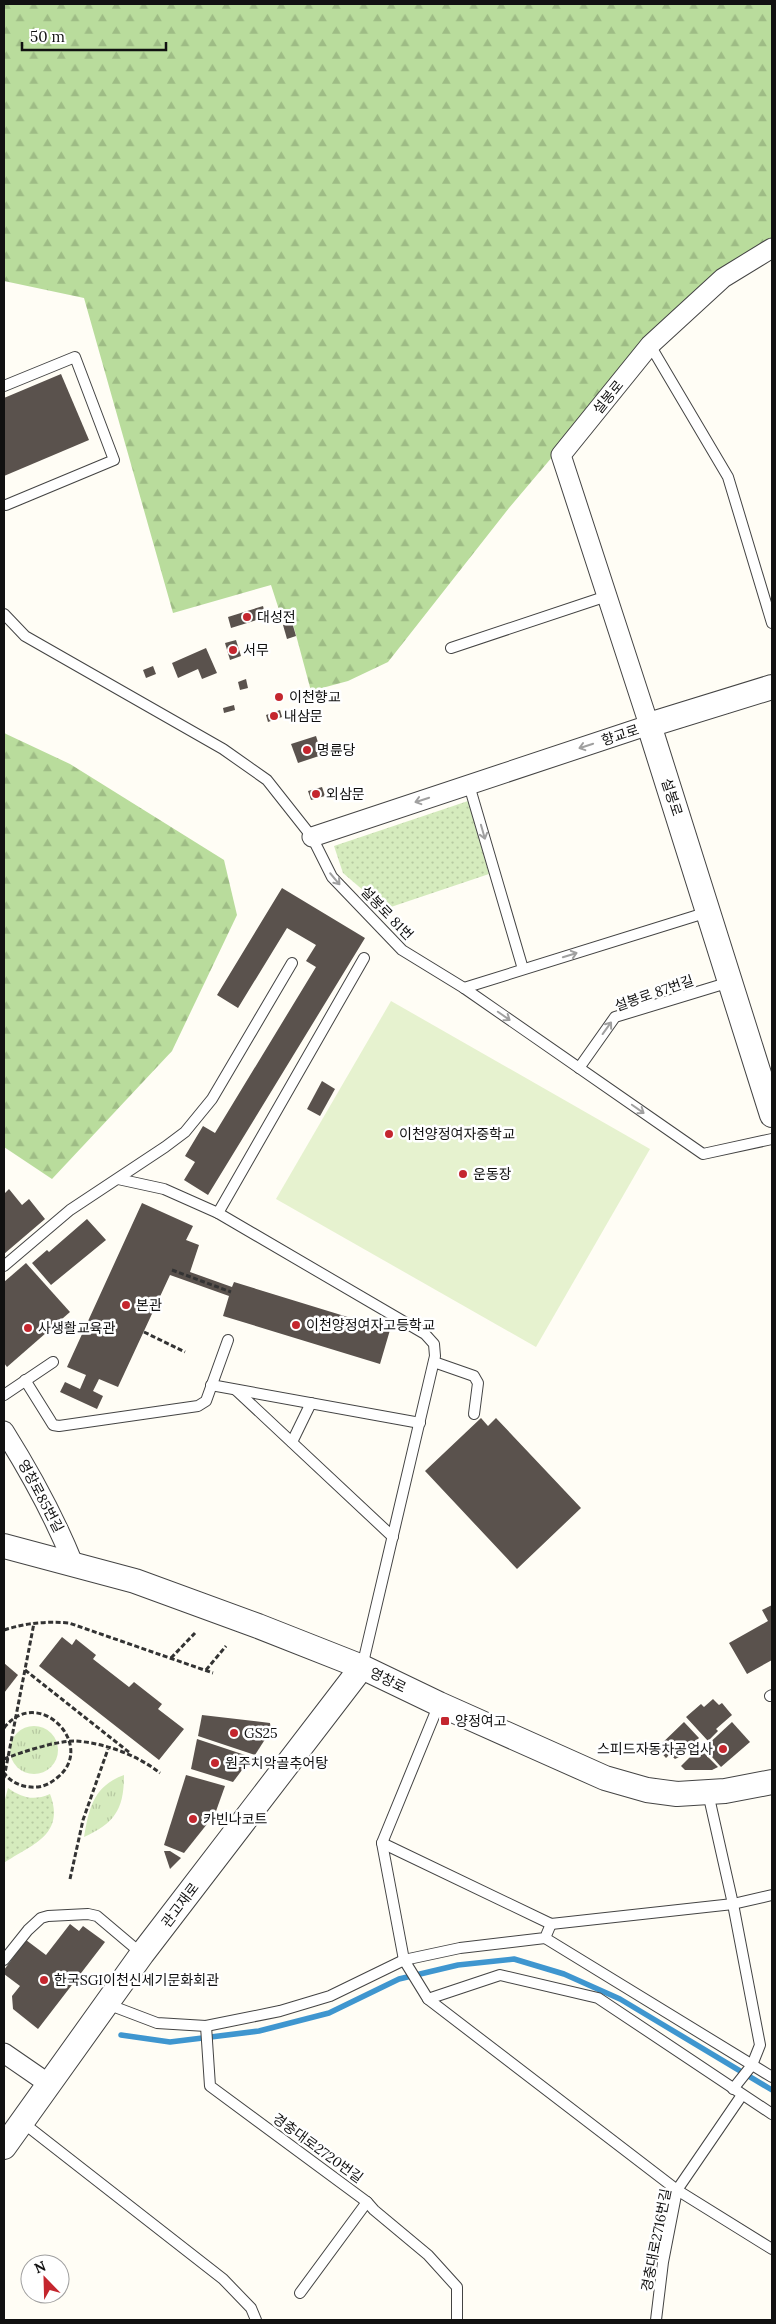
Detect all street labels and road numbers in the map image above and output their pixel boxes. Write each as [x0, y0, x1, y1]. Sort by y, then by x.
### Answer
street label: 설봉로 [589, 376, 627, 418]
street label: 향교로 [599, 720, 641, 750]
street label: 설봉로 [657, 776, 687, 818]
street label: 설봉로 81번 [357, 882, 417, 944]
street label: 설봉로 87번길 [612, 971, 696, 1015]
street label: 영창로85번길 [14, 1456, 68, 1536]
street label: 영창로 [367, 1663, 409, 1697]
street label: 관고재로 [157, 1879, 203, 1931]
street label: 경충대로2720번길 [269, 2109, 367, 2187]
street label: 경충대로2716번길 [637, 2187, 675, 2293]

